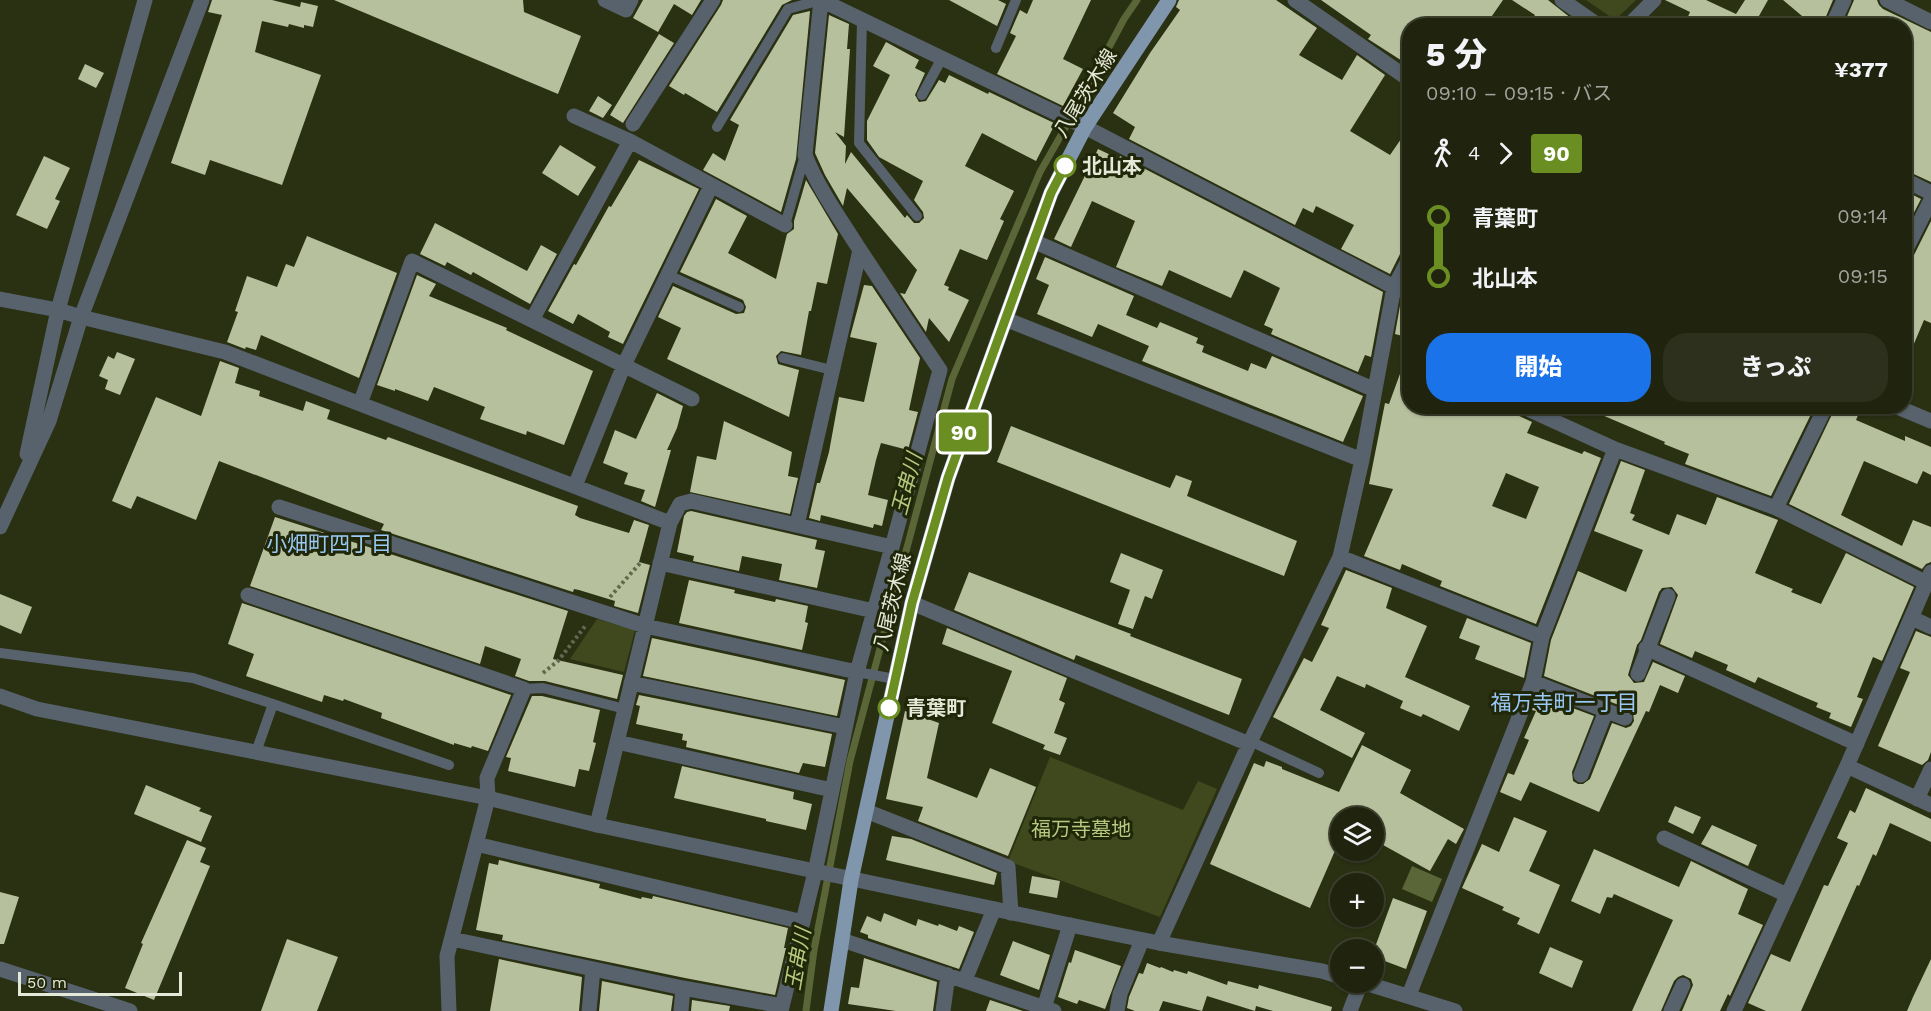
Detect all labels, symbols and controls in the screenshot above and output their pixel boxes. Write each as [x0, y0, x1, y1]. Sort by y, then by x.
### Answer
text: 5 分 [1426, 35, 1487, 74]
street label: 八尾茨木線 [1048, 44, 1122, 142]
text: ¥377 [1834, 57, 1888, 82]
text: 09:10 – 09:15 · バス [1426, 81, 1612, 105]
icon: walk [1426, 137, 1459, 170]
icon: forward [1489, 137, 1522, 170]
text: 4 [1468, 141, 1480, 165]
text: 90 [1543, 141, 1570, 166]
place label: 北山本 [1082, 154, 1142, 178]
marker: 北山本 [1054, 155, 1076, 177]
text: 09:14 [1837, 204, 1888, 228]
text: 青葉町 [1472, 206, 1538, 231]
text: 09:15 [1838, 264, 1888, 288]
text: 北山本 [1472, 266, 1538, 291]
button: 開始 [1426, 333, 1651, 402]
button: きっぷ [1663, 333, 1888, 402]
line badge: 90 [937, 412, 991, 452]
text: 90 [951, 420, 977, 445]
water label: 玉串川 [886, 448, 927, 518]
district label: 小畑町四丁目 [266, 531, 392, 556]
street label: 八尾茨木線 [868, 551, 916, 653]
district label: 福万寺町一丁目 [1491, 690, 1638, 715]
place label: 青葉町 [906, 696, 966, 720]
marker: 青葉町 [878, 697, 900, 719]
map controls [1330, 807, 1384, 993]
button: layers [1330, 807, 1384, 861]
park label: 福万寺墓地 [1031, 817, 1131, 841]
button: + [1330, 873, 1384, 927]
water label: 玉串川 [780, 924, 816, 992]
button: − [1330, 939, 1384, 993]
scale bar [18, 969, 182, 996]
text: 50 m [27, 973, 67, 992]

